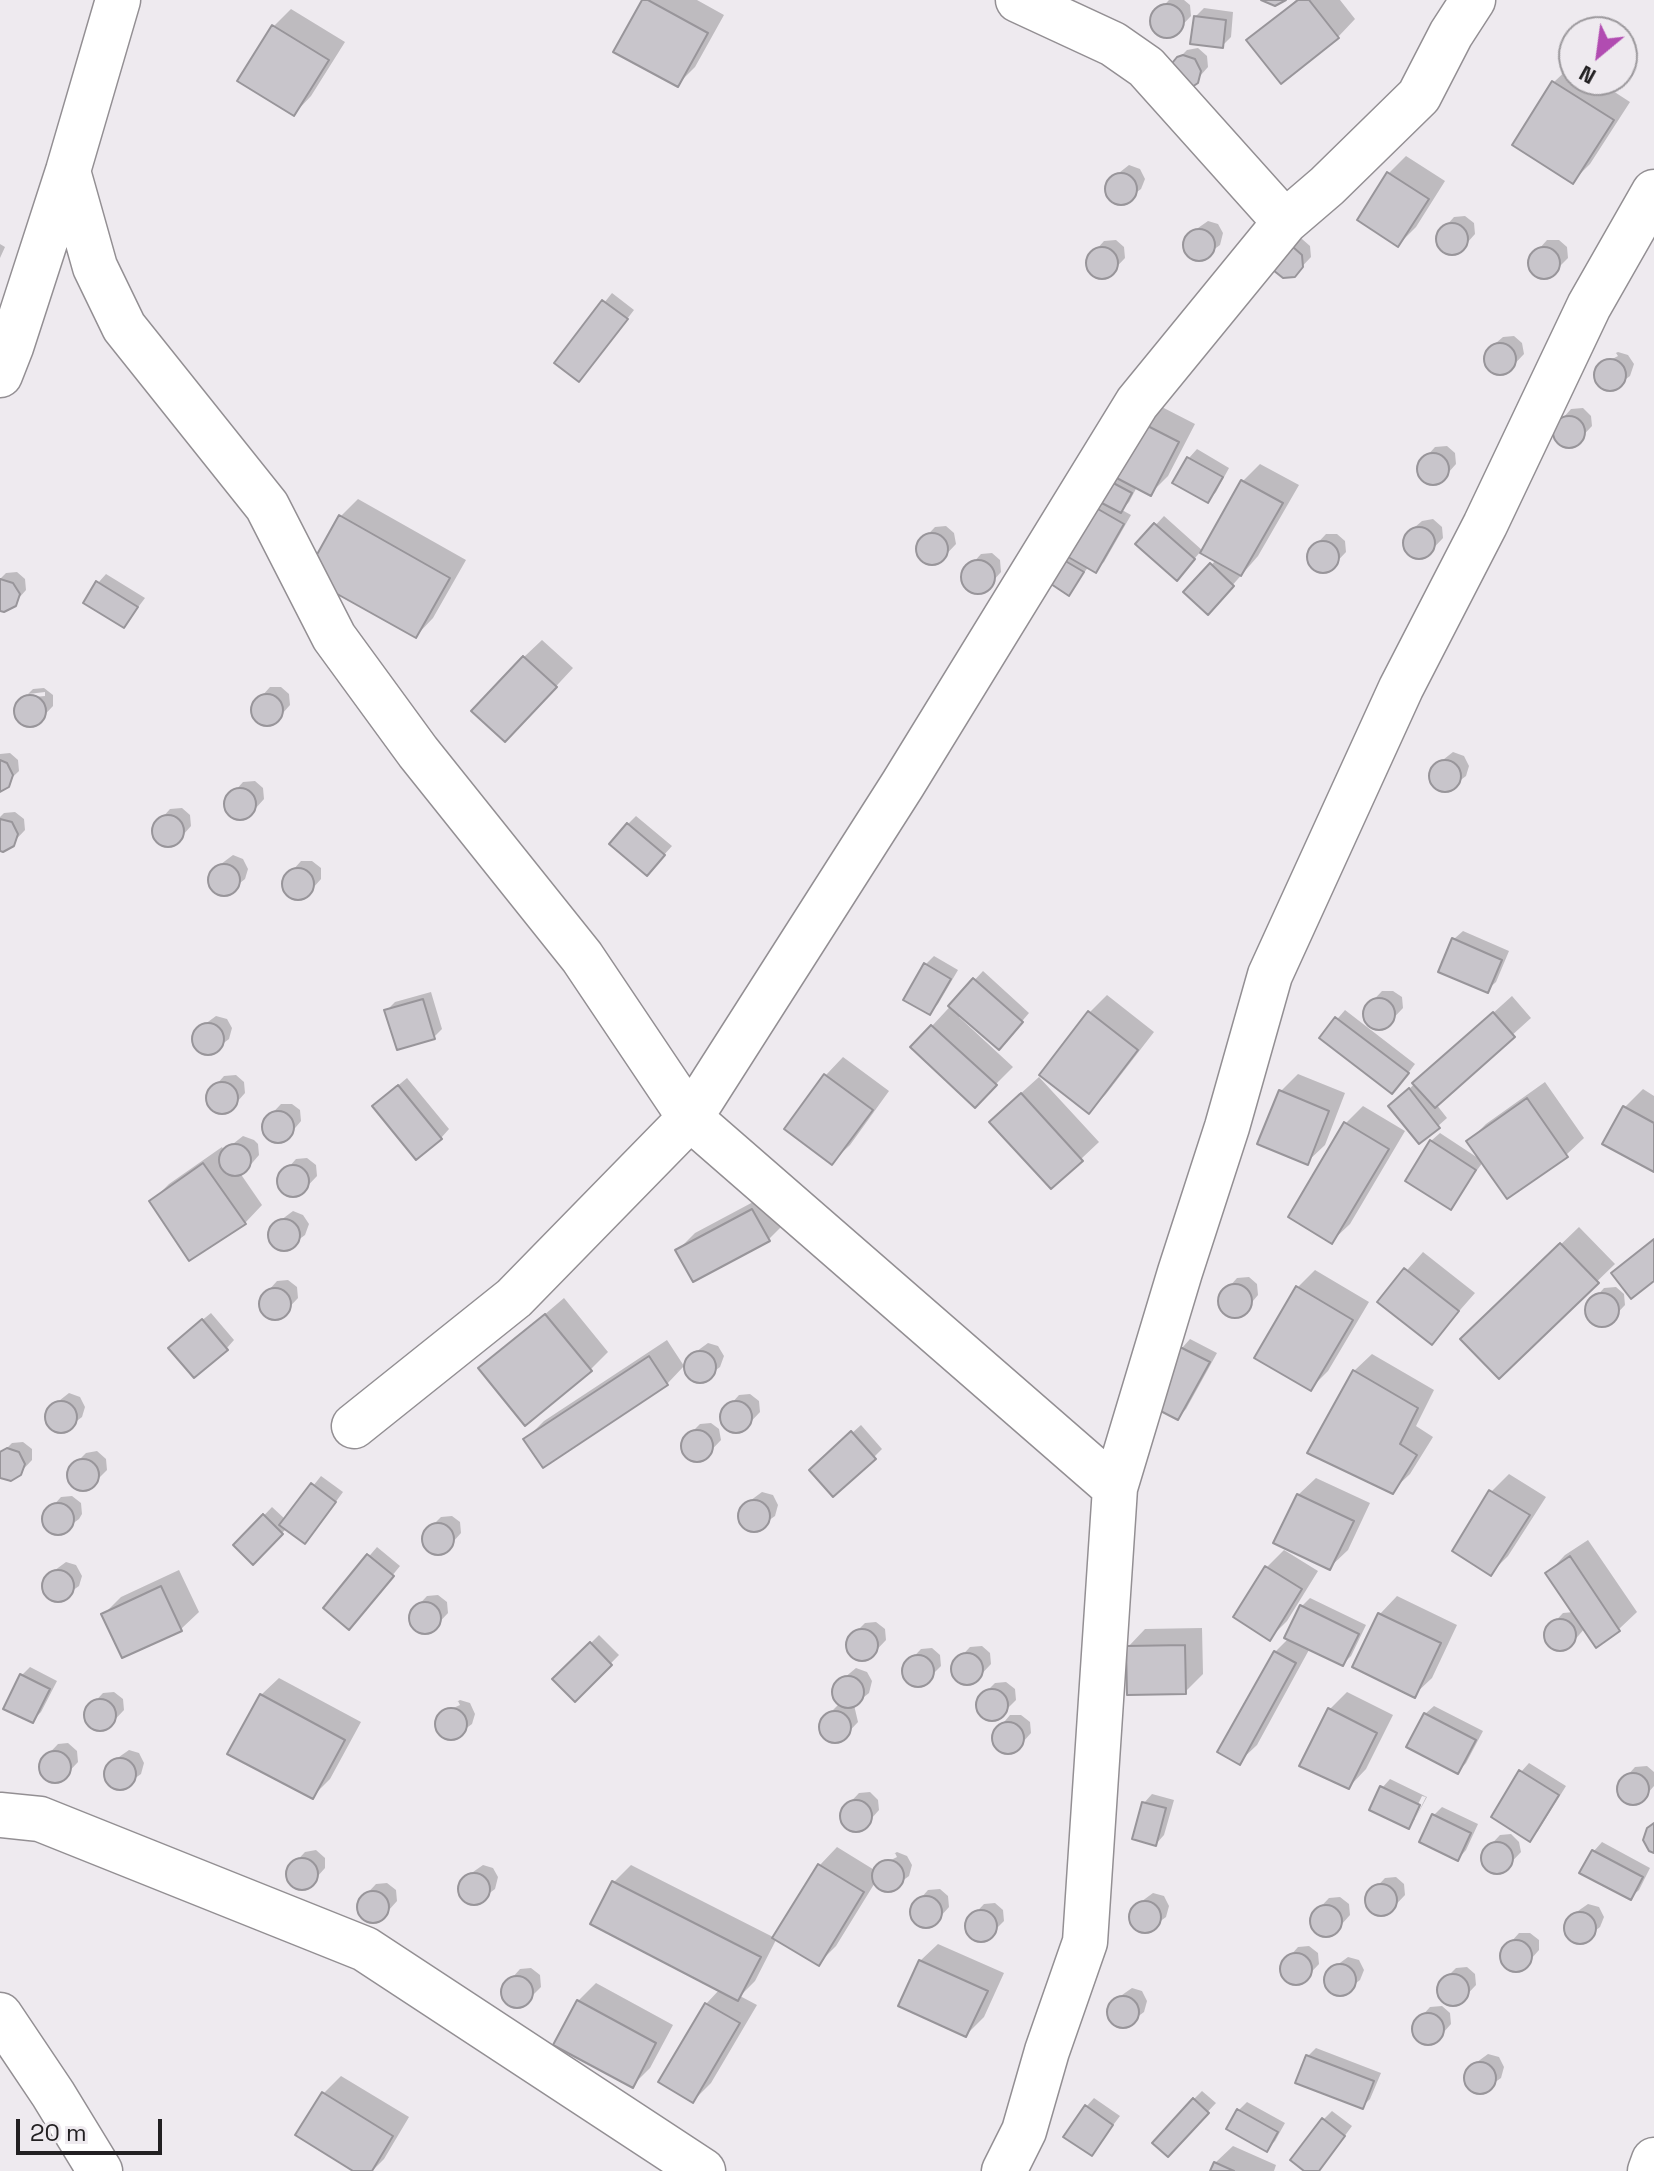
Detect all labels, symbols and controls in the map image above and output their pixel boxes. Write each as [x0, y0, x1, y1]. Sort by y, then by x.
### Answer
north arrow [1558, 16, 1638, 96]
text: N [1574, 59, 1601, 91]
scale bar [20, 2103, 166, 2153]
text: 20 m [30, 2117, 87, 2148]

